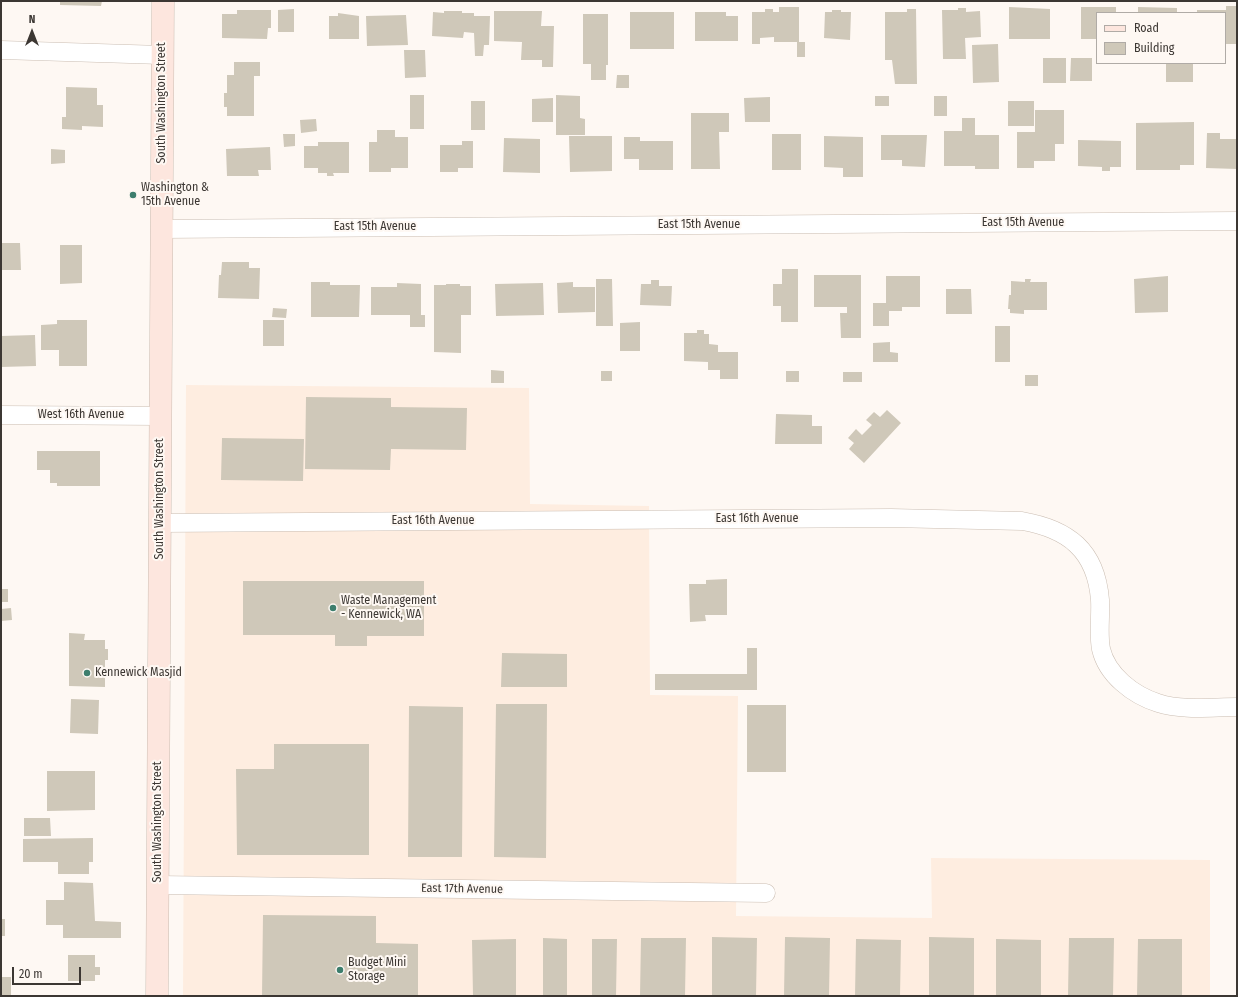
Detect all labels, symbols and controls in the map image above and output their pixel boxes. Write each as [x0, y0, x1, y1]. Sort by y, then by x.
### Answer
north arrow [12, 12, 52, 52]
legend [1096, 12, 1226, 64]
text: N [29, 13, 35, 26]
text: Road [1134, 21, 1159, 35]
text: Building [1134, 41, 1174, 55]
street label: South Washington Street [155, 42, 169, 164]
place label: Washington & 15th Avenue [141, 181, 209, 209]
marker: Washington & 15th Avenue [128, 190, 138, 200]
street label: East 15th Avenue [982, 216, 1064, 230]
street label: East 15th Avenue [658, 218, 740, 232]
street label: East 15th Avenue [334, 220, 416, 234]
street label: West 16th Avenue [38, 408, 124, 422]
street label: South Washington Street [153, 438, 167, 560]
street label: East 16th Avenue [716, 512, 798, 526]
street label: East 16th Avenue [392, 514, 474, 528]
place label: Waste Management - Kennewick, WA [341, 594, 436, 622]
marker: Waste Management - Kennewick, WA [328, 603, 338, 613]
place label: Kennewick Masjid [95, 666, 182, 680]
marker: Kennewick Masjid [82, 668, 92, 678]
street label: South Washington Street [151, 761, 165, 883]
street label: East 17th Avenue [421, 881, 503, 897]
place label: Budget Mini Storage [348, 956, 406, 984]
scale bar [14, 959, 83, 985]
marker: Budget Mini Storage [335, 965, 345, 975]
text: 20 m [19, 967, 43, 981]

